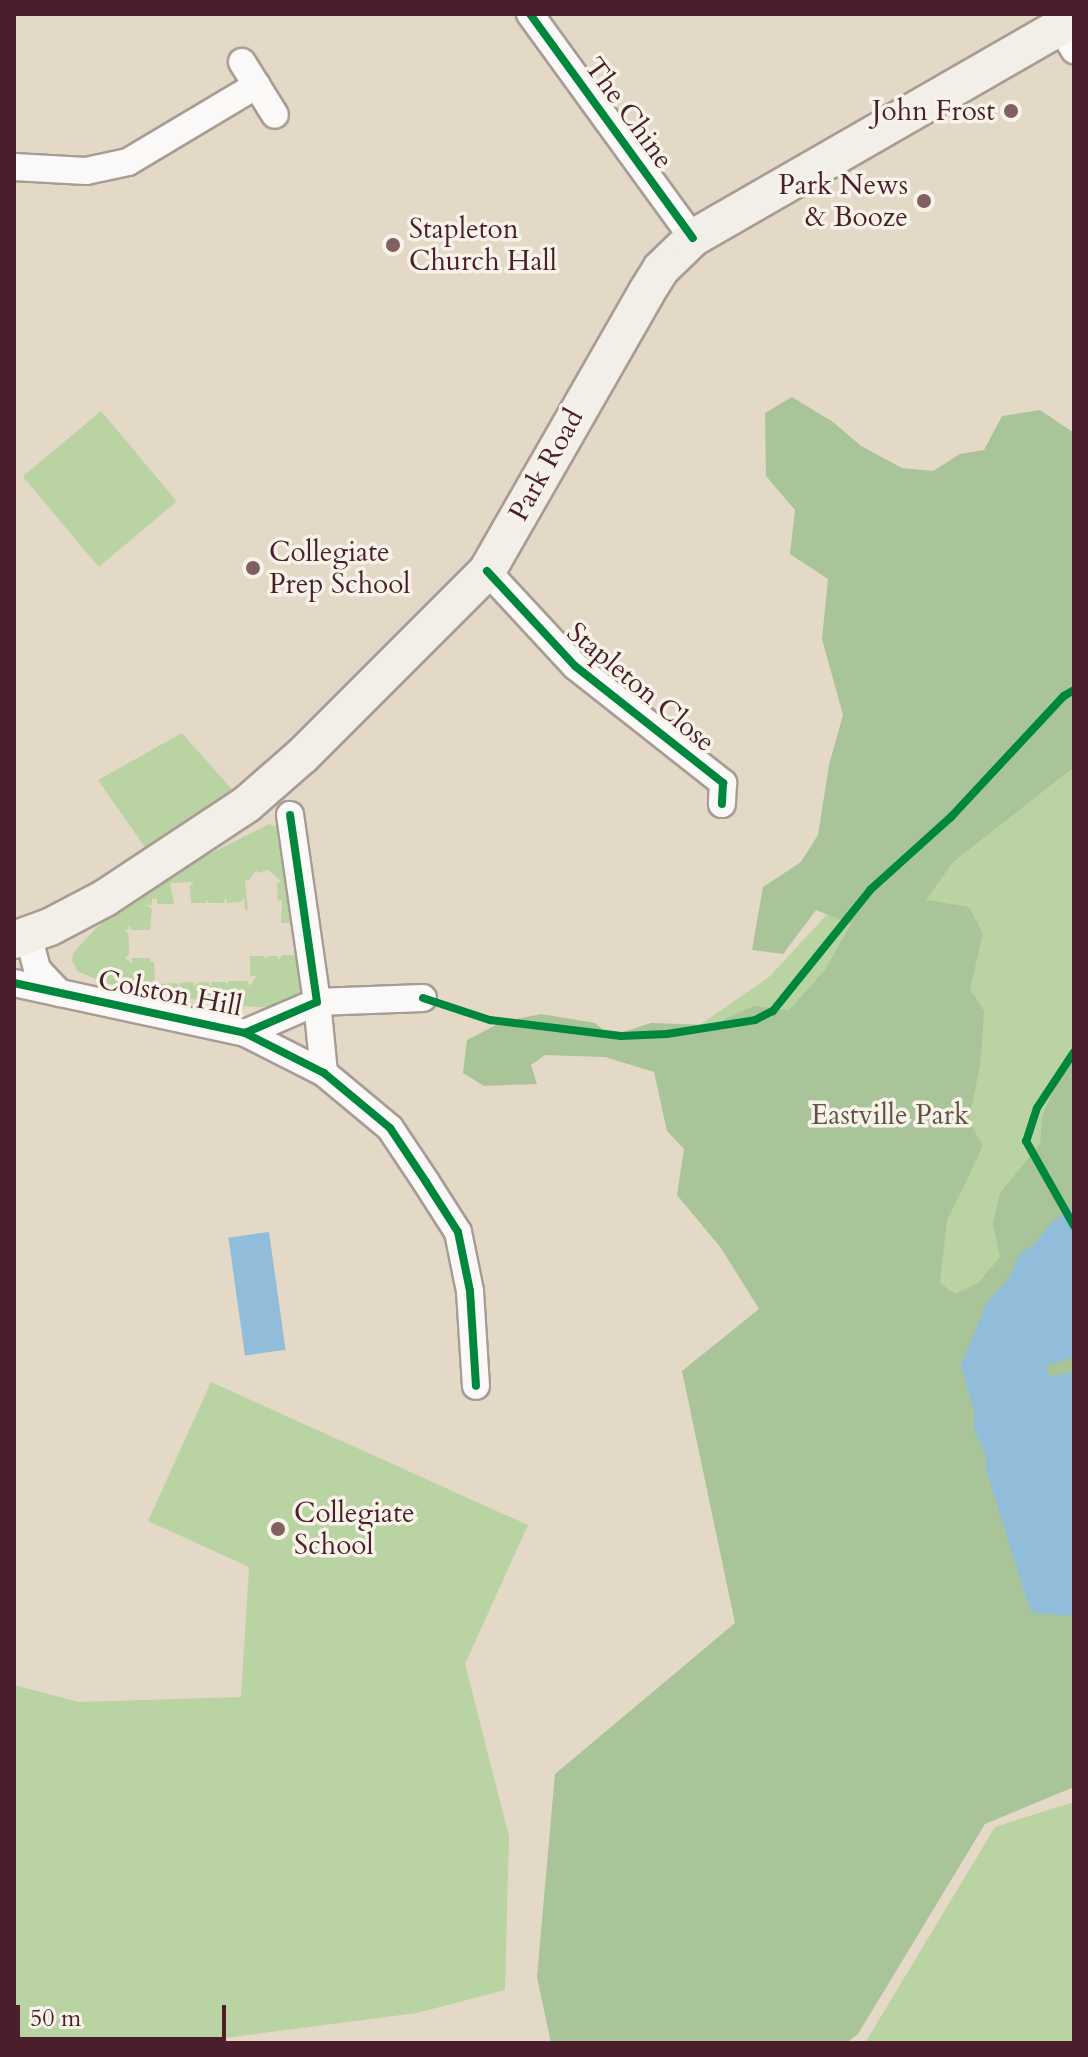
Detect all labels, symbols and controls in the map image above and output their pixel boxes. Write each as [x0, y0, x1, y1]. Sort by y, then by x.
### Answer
street label: The Chine [577, 51, 681, 175]
place label: John Frost [872, 94, 995, 128]
marker: John Frost [1002, 102, 1020, 120]
place label: Park News & Booze [778, 168, 908, 234]
marker: Park News & Booze [915, 192, 933, 210]
place label: Stapleton Church Hall [409, 212, 557, 278]
marker: Stapleton Church Hall [384, 236, 402, 254]
street label: Park Road [502, 403, 590, 527]
place label: Collegiate Prep School [269, 535, 410, 601]
marker: Collegiate Prep School [244, 559, 262, 577]
street label: Stapleton Close [560, 615, 722, 759]
street label: Colston Hill [95, 963, 245, 1023]
park label: Eastville Park [811, 1098, 969, 1132]
place label: Collegiate School [294, 1496, 415, 1562]
marker: Collegiate School [269, 1520, 287, 1538]
scale bar [20, 1989, 230, 2039]
text: 50 m [30, 2002, 81, 2035]

